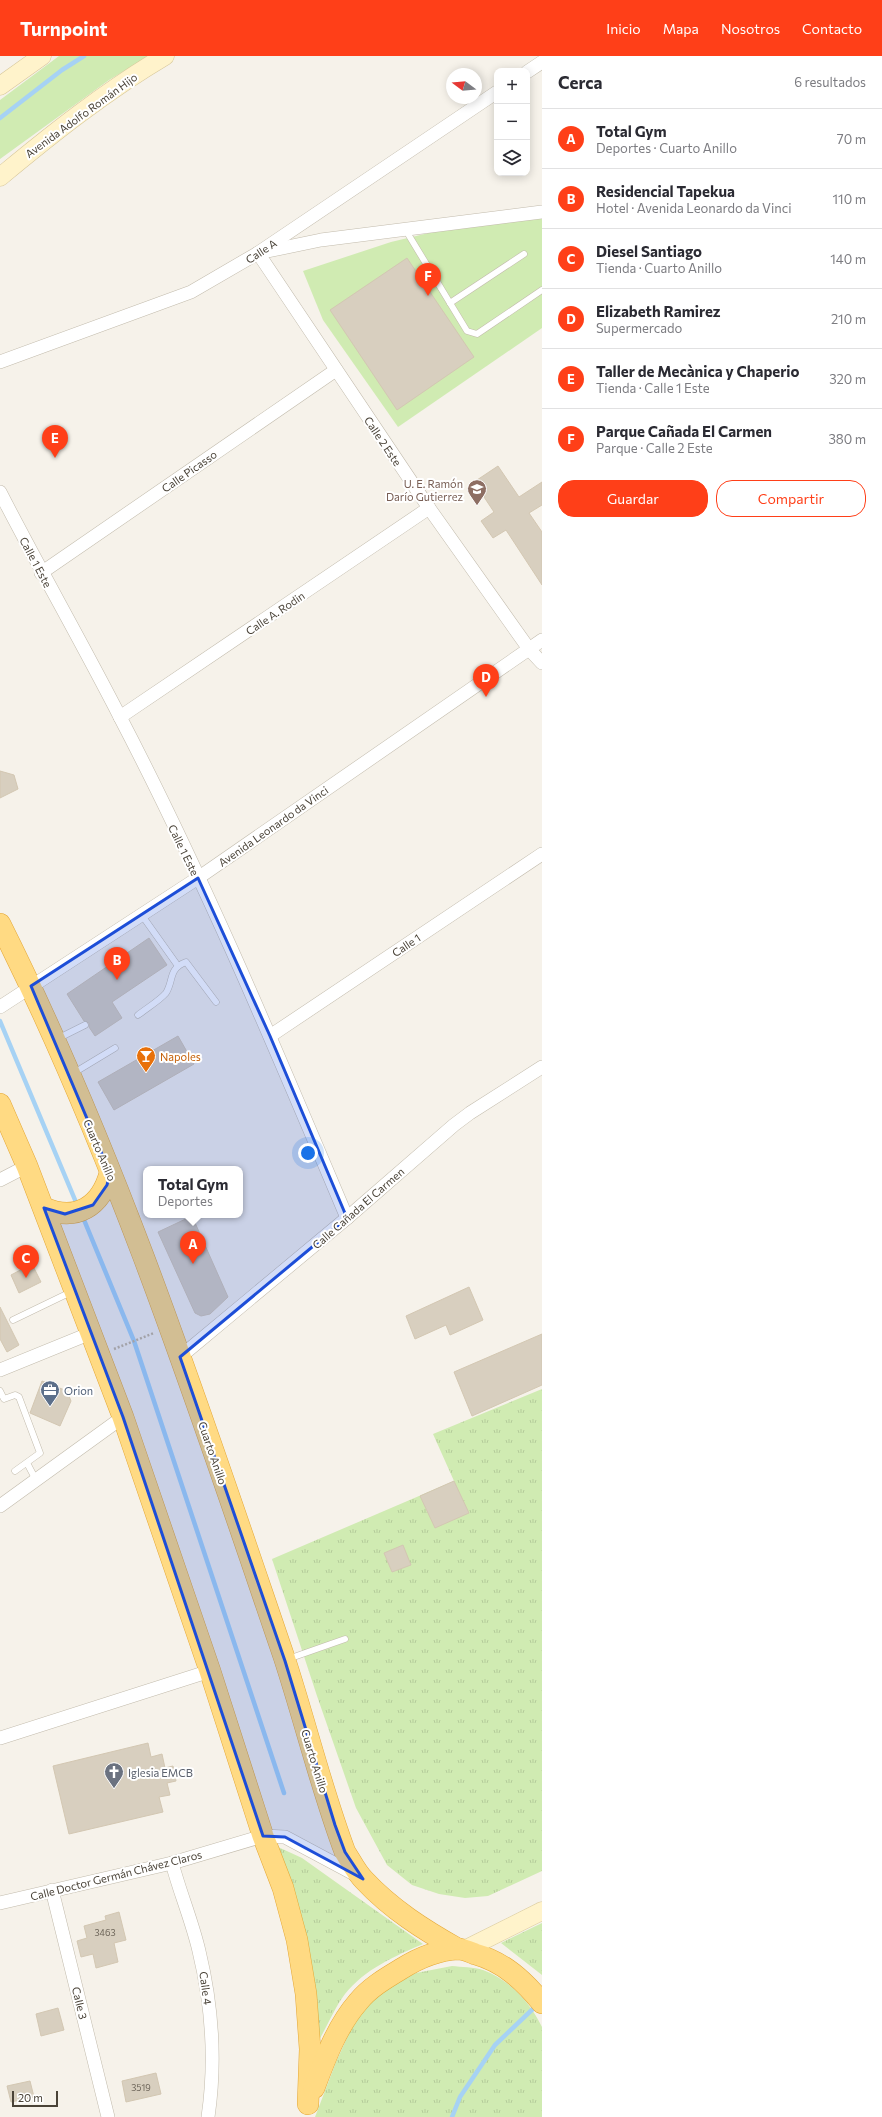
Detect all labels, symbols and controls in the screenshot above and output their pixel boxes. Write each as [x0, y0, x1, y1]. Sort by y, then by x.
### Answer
text: Turnpoint [20, 17, 108, 40]
text: Inicio [606, 20, 641, 37]
text: Mapa [663, 20, 699, 37]
text: Nosotros [721, 20, 780, 37]
text: Contacto [802, 20, 862, 37]
north arrow [446, 68, 482, 104]
map controls [494, 68, 530, 176]
button: + [494, 68, 530, 104]
street label: Avenida Adolfo Román Hijo [22, 70, 140, 160]
text: Cerca [558, 72, 603, 93]
text: 6 resultados [794, 74, 866, 90]
button: − [494, 104, 530, 140]
text: Total Gym [596, 122, 667, 140]
text: A [566, 131, 576, 147]
text: 70 m [837, 131, 866, 147]
button: layers [494, 140, 530, 176]
text: Deportes · Cuarto Anillo [596, 140, 737, 156]
text: Residencial Tapekua [596, 182, 735, 200]
text: B [567, 191, 575, 207]
text: 110 m [833, 191, 866, 207]
text: Hotel · Avenida Leonardo da Vinci [596, 200, 792, 216]
street label: Calle A [243, 236, 279, 266]
text: Diesel Santiago [596, 242, 702, 260]
text: C [567, 251, 575, 267]
text: 140 m [830, 251, 866, 267]
text: Tienda · Cuarto Anillo [596, 260, 722, 276]
pin: F [415, 263, 441, 296]
text: Elizabeth Ramirez [596, 302, 721, 320]
text: D [566, 311, 576, 327]
text: 210 m [831, 311, 866, 327]
text: Supermercado [596, 320, 682, 336]
text: Taller de Mecànica y Chaperio [596, 362, 800, 380]
text: E [567, 371, 575, 387]
text: 320 m [829, 371, 866, 387]
text: Tienda · Calle 1 Este [596, 380, 710, 396]
street label: Calle 2 Este [362, 414, 404, 468]
text: Parque Cañada El Carmen [596, 422, 772, 440]
pin: E [42, 425, 68, 458]
text: F [567, 431, 575, 447]
text: 380 m [828, 431, 866, 447]
text: Parque · Calle 2 Este [596, 440, 713, 456]
street label: Calle Picasso [159, 447, 219, 495]
place label: U. E. Ramón Darío Gutierrez [386, 477, 464, 503]
school or university icon: U. E. Ramón Darío Gutierrez [466, 478, 488, 506]
button: Guardar [558, 480, 708, 517]
button: Compartir [716, 480, 866, 517]
street label: Calle 1 Este [17, 535, 55, 590]
street label: Calle A. Rodin [243, 589, 307, 637]
pin: D [473, 664, 499, 697]
street label: Avenida Leonardo da Vinci [216, 783, 330, 869]
street label: Calle 1 Este [166, 822, 202, 878]
street label: Calle 1 [389, 931, 423, 959]
pin: B [104, 947, 130, 980]
bar icon: Napoles [135, 1045, 157, 1073]
place label: Napoles [160, 1050, 201, 1063]
street label: Cuarto Anillo [81, 1117, 119, 1183]
your location [298, 1143, 318, 1163]
street label: Calle Cañada El Carmen [310, 1165, 406, 1251]
popup [143, 1166, 243, 1218]
text: Total Gym [158, 1175, 228, 1193]
text: Deportes [158, 1193, 213, 1209]
pin: A [180, 1231, 206, 1264]
pin: C [13, 1245, 39, 1278]
office icon: Orion [39, 1379, 61, 1407]
place label: Orion [64, 1384, 93, 1397]
street label: Cuarto Anillo [196, 1420, 230, 1487]
street label: Cuarto Anillo [299, 1728, 331, 1795]
church icon: Iglesia EMCB [103, 1761, 125, 1789]
place label: Iglesia EMCB [128, 1766, 193, 1779]
street label: Calle Doctor Germán Chávez Claros [29, 1847, 203, 1903]
house number: 3463 [94, 1927, 116, 1938]
street label: Calle 4 [197, 1971, 215, 2006]
street label: Calle 3 [70, 1985, 90, 2021]
house number: 3519 [131, 2082, 151, 2093]
scale bar [12, 2089, 58, 2108]
text: 20 m [18, 2091, 43, 2104]

